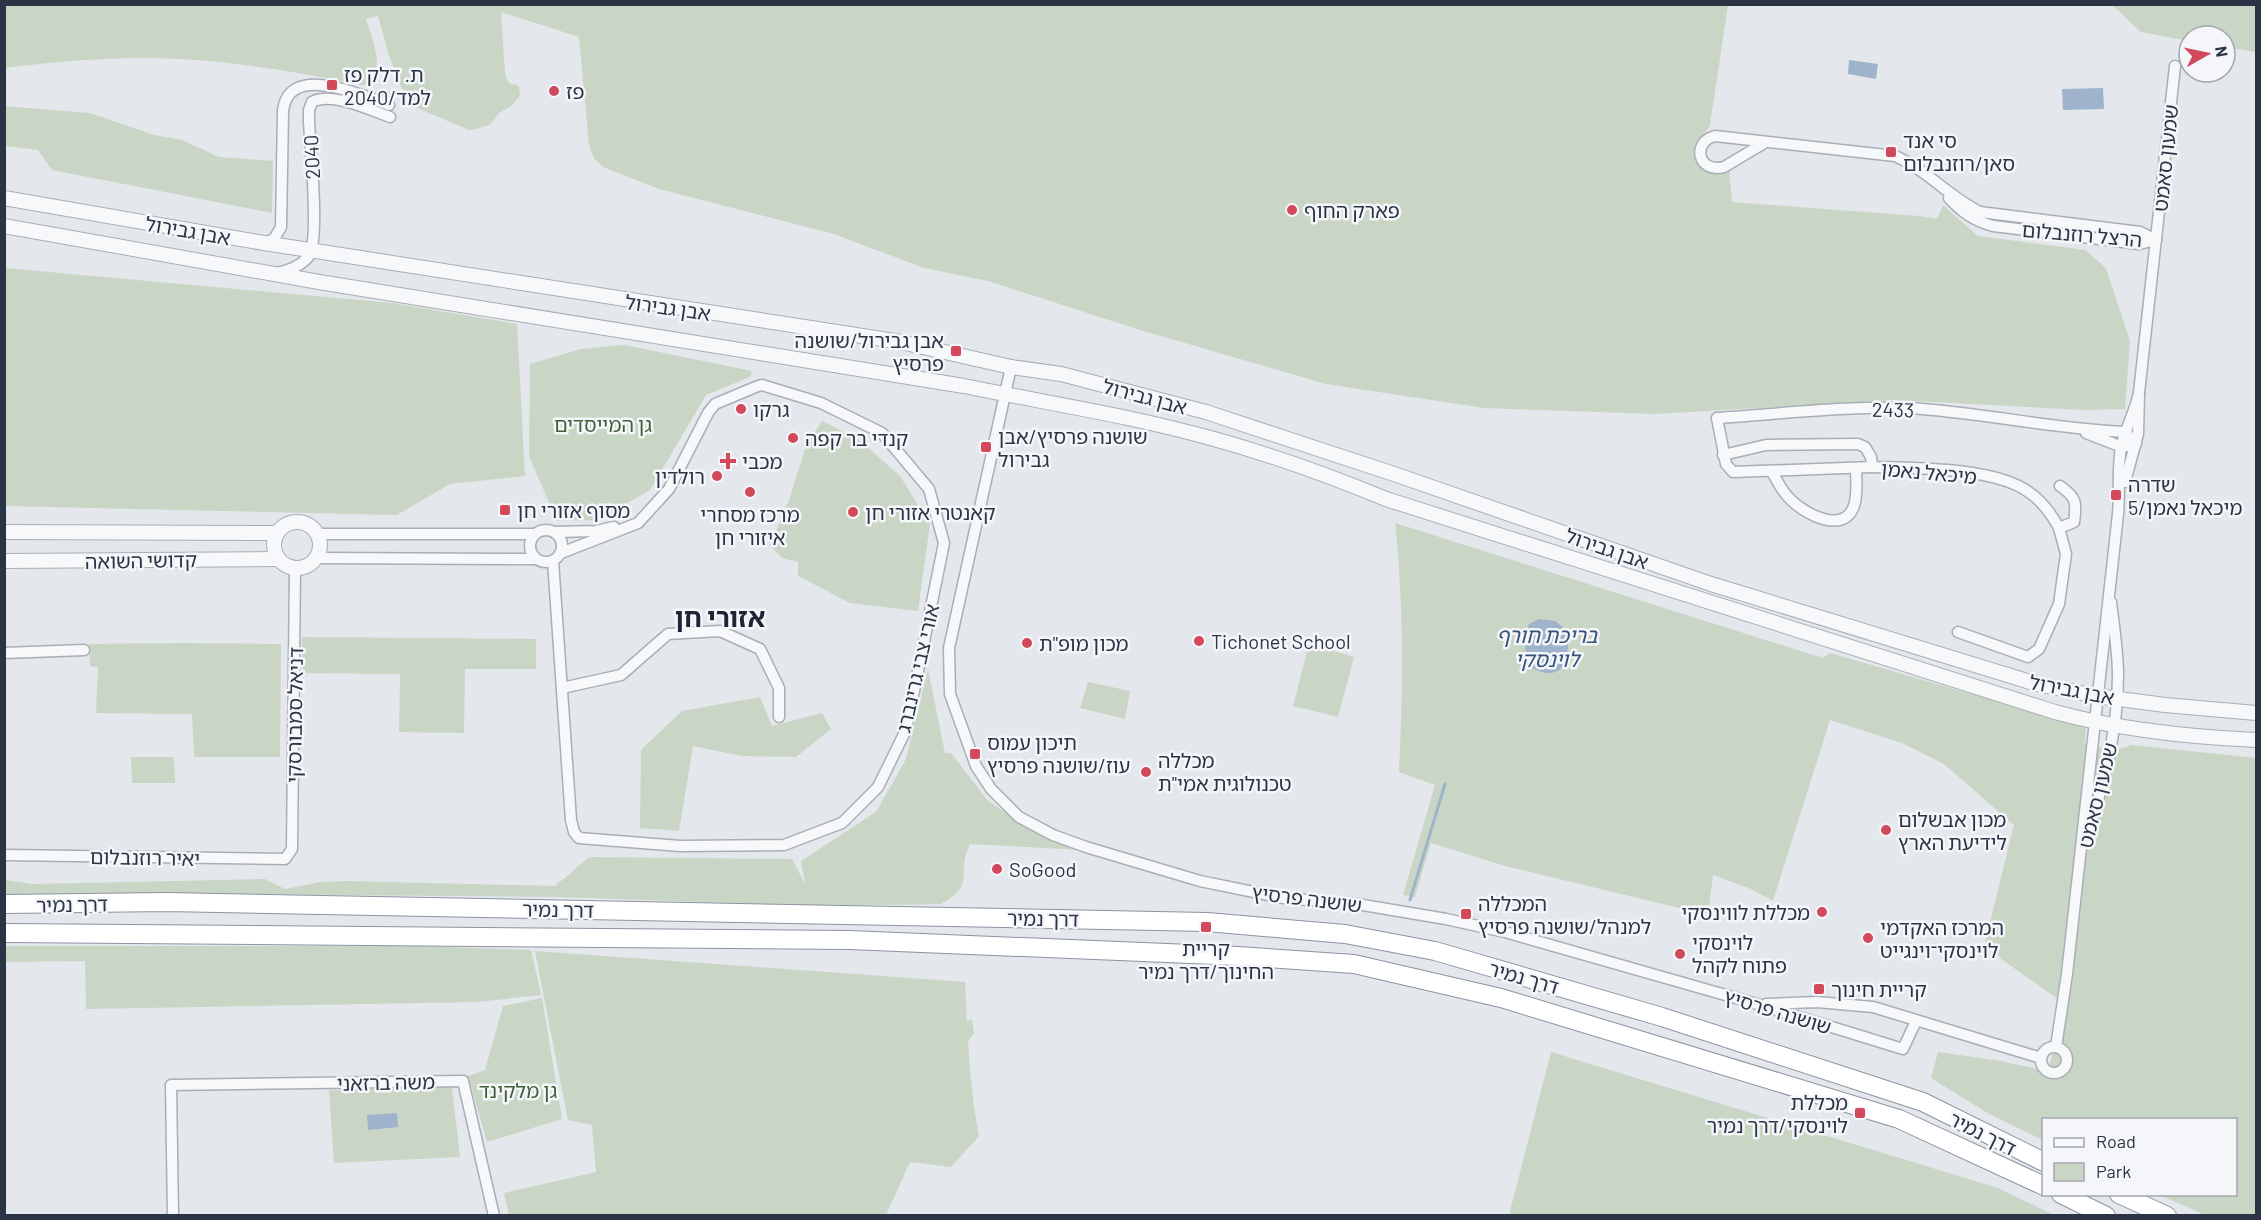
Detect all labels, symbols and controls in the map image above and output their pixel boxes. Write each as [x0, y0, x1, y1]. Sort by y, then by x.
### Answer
north arrow [2177, 24, 2237, 84]
text: N [2212, 45, 2233, 58]
place label: ת. דלק פז למד/2040 [344, 62, 431, 109]
marker: ת. דלק פז למד/2040 [325, 78, 339, 92]
place label: פז [566, 79, 585, 103]
marker: פז [547, 84, 561, 98]
street label: שמעון סאמט [2147, 103, 2183, 213]
place label: סי אנד סאן/רוזנבלום [1903, 128, 2015, 175]
street label: 2040 [298, 134, 324, 180]
marker: סי אנד סאן/רוזנבלום [1884, 145, 1898, 159]
place label: פארק החוף [1304, 198, 1400, 222]
marker: פארק החוף [1285, 203, 1299, 217]
street label: אבן גבירול [144, 211, 232, 249]
street label: הרצל רוזנבלום [2021, 217, 2143, 251]
street label: אבן גבירול [624, 289, 712, 325]
place label: אבן גבירול/שושנה פרסיץ [795, 328, 944, 375]
marker: אבן גבירול/שושנה פרסיץ [949, 344, 963, 358]
street label: אבן גבירול [1100, 373, 1190, 419]
place label: גרקו [753, 397, 790, 421]
street label: 2433 [1872, 397, 1914, 421]
marker: גרקו [734, 402, 748, 416]
park label: גן המייסדים [554, 412, 653, 436]
place label: שושנה פרסיץ/אבן גבירול [998, 424, 1148, 471]
place label: קנדי בר קפה [805, 426, 908, 450]
marker: קנדי בר קפה [786, 431, 800, 445]
marker: שושנה פרסיץ/אבן גבירול [979, 440, 993, 454]
place label: מכבי [742, 449, 782, 473]
marker: מכבי [719, 452, 737, 470]
street label: מיכאל נאמן [1880, 456, 1978, 488]
place label: רולדין [655, 464, 705, 488]
marker: רולדין [710, 469, 724, 483]
place label: שדרה 5/מיכאל נאמן [2128, 472, 2243, 519]
marker: מרכז מסחרי איזורי חן [743, 485, 757, 499]
marker: שדרה 5/מיכאל נאמן [2109, 488, 2123, 502]
place label: מסוף אזורי חן [517, 498, 630, 522]
place label: קאנטרי אזורי חן [865, 500, 995, 524]
place label: מרכז מסחרי איזורי חן [700, 502, 800, 549]
marker: מסוף אזורי חן [498, 503, 512, 517]
marker: קאנטרי אזורי חן [846, 505, 860, 519]
street label: אבן גבירול [1562, 523, 1652, 573]
street label: קדושי השואה [85, 547, 197, 573]
district label: אזורי חן [675, 601, 765, 632]
street label: אורי צבי גרינברג [891, 601, 943, 735]
water label: בריכת חורף לוינסקי [1496, 622, 1599, 672]
place label: Tichonet School [1211, 629, 1351, 653]
place label: מכון מופ"ת [1039, 631, 1129, 655]
marker: Tichonet School [1192, 634, 1206, 648]
marker: מכון מופ"ת [1020, 636, 1034, 650]
street label: דניאל סמבורסקי [281, 647, 307, 783]
street label: אבן גבירול [2027, 669, 2117, 709]
place label: תיכון עמוס עוז/שושנה פרסיץ [987, 730, 1130, 777]
street label: שמעון סאמט [2072, 740, 2122, 850]
marker: תיכון עמוס עוז/שושנה פרסיץ [968, 747, 982, 761]
place label: מכללה טכנולוגית אמי"ת [1158, 748, 1292, 795]
marker: מכללה טכנולוגית אמי"ת [1139, 765, 1153, 779]
place label: מכון אבשלום לידיעת הארץ [1898, 807, 2007, 854]
marker: מכון אבשלום לידיעת הארץ [1879, 823, 1893, 837]
street label: יאיר רוזנבלום [90, 844, 200, 870]
place label: SoGood [1009, 857, 1077, 881]
marker: SoGood [990, 862, 1004, 876]
street label: שושנה פרסיץ [1250, 879, 1364, 917]
street label: דרך נמיר [36, 891, 108, 917]
place label: המכללה למנהל/שושנה פרסיץ [1478, 891, 1651, 938]
street label: דרך נמיר [522, 896, 594, 922]
place label: מכללת לווינסקי [1681, 900, 1810, 924]
street label: דרך נמיר [1007, 905, 1079, 931]
marker: מכללת לווינסקי [1815, 905, 1829, 919]
marker: המכללה למנהל/שושנה פרסיץ [1459, 907, 1473, 921]
place label: המרכז האקדמי לוינסקי־וינגייט [1880, 915, 2004, 962]
marker: קריית החינוך/דרך נמיר [1199, 920, 1213, 934]
place label: לוינסקי פתוח לקהל [1692, 930, 1787, 977]
marker: המרכז האקדמי לוינסקי־וינגייט [1861, 931, 1875, 945]
place label: קריית החינוך/דרך נמיר [1138, 936, 1274, 983]
marker: לוינסקי פתוח לקהל [1673, 947, 1687, 961]
street label: דרך נמיר [1486, 956, 1562, 998]
place label: קריית חינוך [1831, 977, 1927, 1001]
marker: קריית חינוך [1812, 982, 1826, 996]
street label: שושנה פרסיץ [1721, 983, 1835, 1039]
street label: משה ברזאני [337, 1069, 435, 1095]
park label: גן מלקינד [479, 1078, 558, 1102]
place label: מכללת לוינסקי/דרך נמיר [1707, 1090, 1848, 1137]
marker: מכללת לוינסקי/דרך נמיר [1853, 1106, 1867, 1120]
street label: דרך נמיר [1946, 1106, 2021, 1160]
legend [2042, 1118, 2237, 1196]
text: Road [2096, 1130, 2136, 1152]
text: Park [2096, 1160, 2131, 1182]

